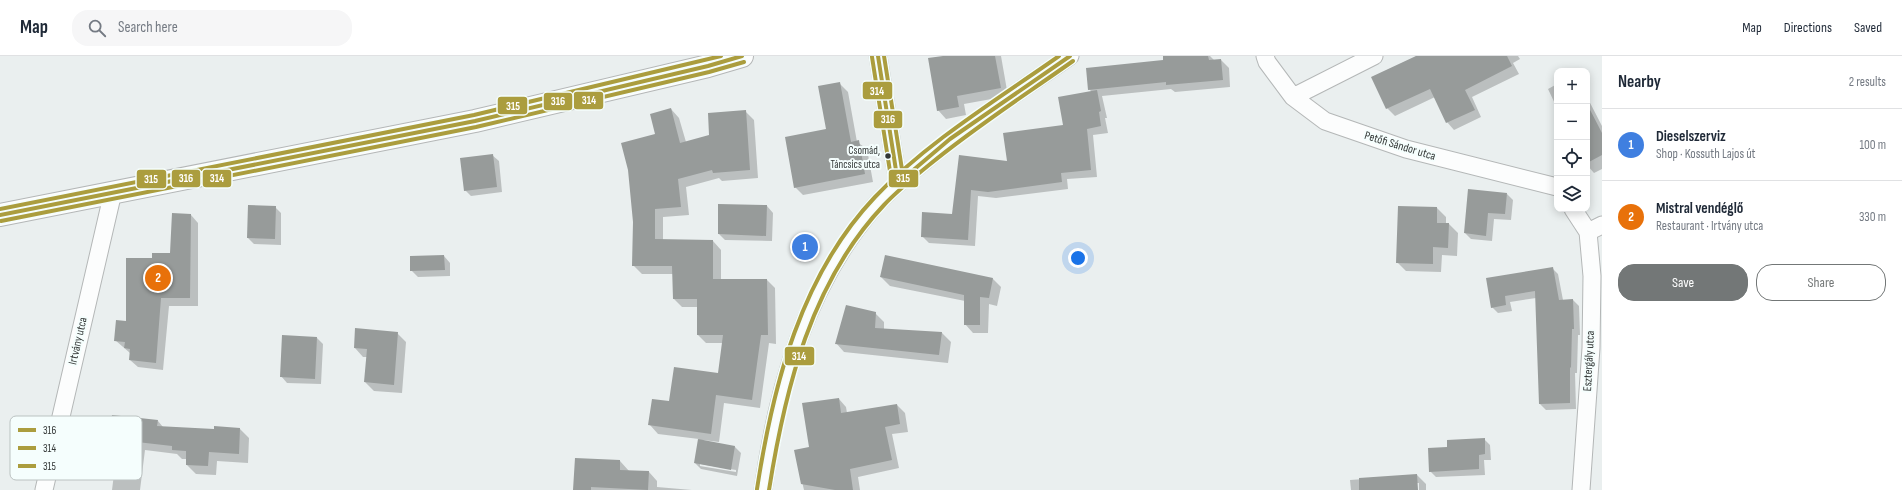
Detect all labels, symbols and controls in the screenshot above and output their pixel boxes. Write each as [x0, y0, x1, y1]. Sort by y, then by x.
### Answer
search box [72, 10, 352, 46]
text: Map [20, 16, 48, 39]
icon: search [86, 17, 108, 39]
text: Search here [118, 18, 178, 37]
text: Map [1742, 19, 1762, 36]
text: Directions [1784, 19, 1832, 36]
text: Saved [1854, 19, 1882, 36]
map controls [1554, 68, 1590, 212]
button: + [1554, 68, 1590, 104]
text: Nearby [1618, 72, 1661, 92]
text: 2 results [1849, 74, 1886, 90]
line badge: 314 [862, 81, 893, 100]
text: 314 [870, 85, 884, 98]
line badge: 314 [573, 91, 604, 110]
line badge: 316 [543, 92, 573, 111]
text: 314 [582, 94, 596, 107]
text: 316 [551, 95, 565, 108]
line badge: 315 [497, 96, 528, 115]
text: 315 [506, 100, 520, 113]
button: − [1554, 104, 1590, 140]
line badge: 316 [873, 110, 903, 129]
text: 316 [881, 113, 895, 126]
text: Dieselszerviz [1656, 127, 1726, 146]
street label: Petőfi Sándor utca [1363, 128, 1438, 164]
text: 1 [1628, 137, 1634, 153]
text: 100 m [1859, 137, 1886, 153]
button: locate [1554, 140, 1590, 176]
place label: Csomád, Táncsics utca [830, 144, 880, 171]
text: Shop · Kossuth Lajos út [1656, 146, 1756, 162]
marker: Csomád, Táncsics utca [883, 151, 893, 161]
line badge: 315 [136, 169, 167, 189]
line badge: 316 [171, 169, 201, 188]
line badge: 314 [202, 169, 232, 188]
line badge: 315 [888, 169, 919, 188]
text: 316 [179, 172, 193, 185]
text: 314 [210, 172, 224, 185]
text: 315 [896, 172, 910, 185]
text: 315 [144, 173, 158, 186]
button: layers [1554, 176, 1590, 212]
text: Mistral vendéglő [1656, 199, 1743, 218]
text: 2 [1628, 209, 1634, 225]
text: 330 m [1859, 209, 1886, 225]
text: Restaurant · Irtvány utca [1656, 218, 1763, 234]
pin: 1 [792, 232, 818, 262]
your location [1068, 248, 1088, 268]
pin: 2 [145, 263, 171, 293]
button: Save [1618, 264, 1748, 301]
button: Share [1756, 264, 1886, 301]
street label: Irtvány utca [65, 315, 91, 366]
street label: Esztergály utca [1580, 330, 1598, 392]
line badge: 314 [784, 346, 815, 366]
text: 314 [792, 350, 806, 363]
legend [10, 416, 142, 480]
text: 316 [43, 424, 56, 437]
text: 314 [43, 442, 56, 455]
text: 315 [43, 460, 56, 473]

